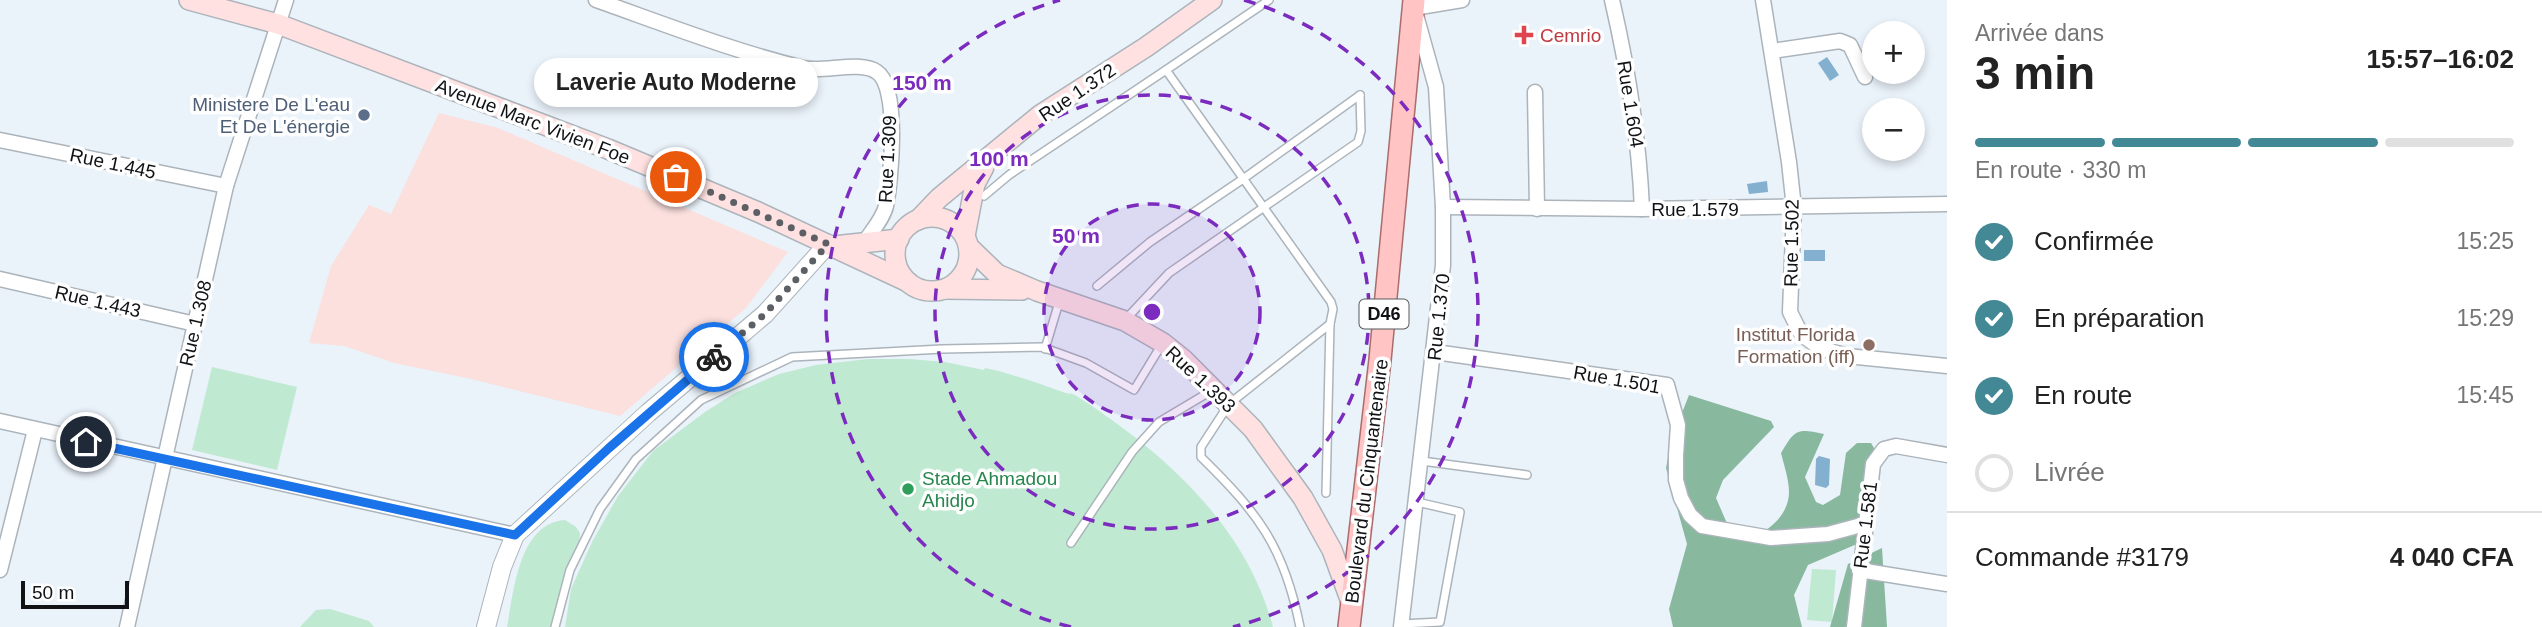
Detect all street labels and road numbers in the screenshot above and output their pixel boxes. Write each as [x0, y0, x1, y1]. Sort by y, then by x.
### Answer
street label: Rue 1.372 [1035, 59, 1119, 126]
street label: Rue 1.604 [1613, 59, 1648, 149]
street label: Avenue Marc Vivien Foe [433, 75, 633, 168]
street label: Rue 1.309 [875, 115, 900, 203]
street label: Rue 1.445 [68, 144, 158, 183]
street label: Rue 1.579 [1651, 199, 1739, 220]
street label: Rue 1.502 [1780, 199, 1803, 287]
street label: Rue 1.370 [1423, 272, 1454, 362]
street label: Rue 1.308 [175, 278, 216, 368]
street label: Rue 1.443 [53, 281, 143, 322]
road number: D46 [1360, 300, 1408, 328]
street label: Rue 1.393 [1161, 342, 1240, 417]
street label: Boulevard du Cinquantenaire [1341, 358, 1392, 604]
street label: Rue 1.501 [1572, 362, 1662, 397]
street label: Rue 1.581 [1850, 480, 1881, 570]

